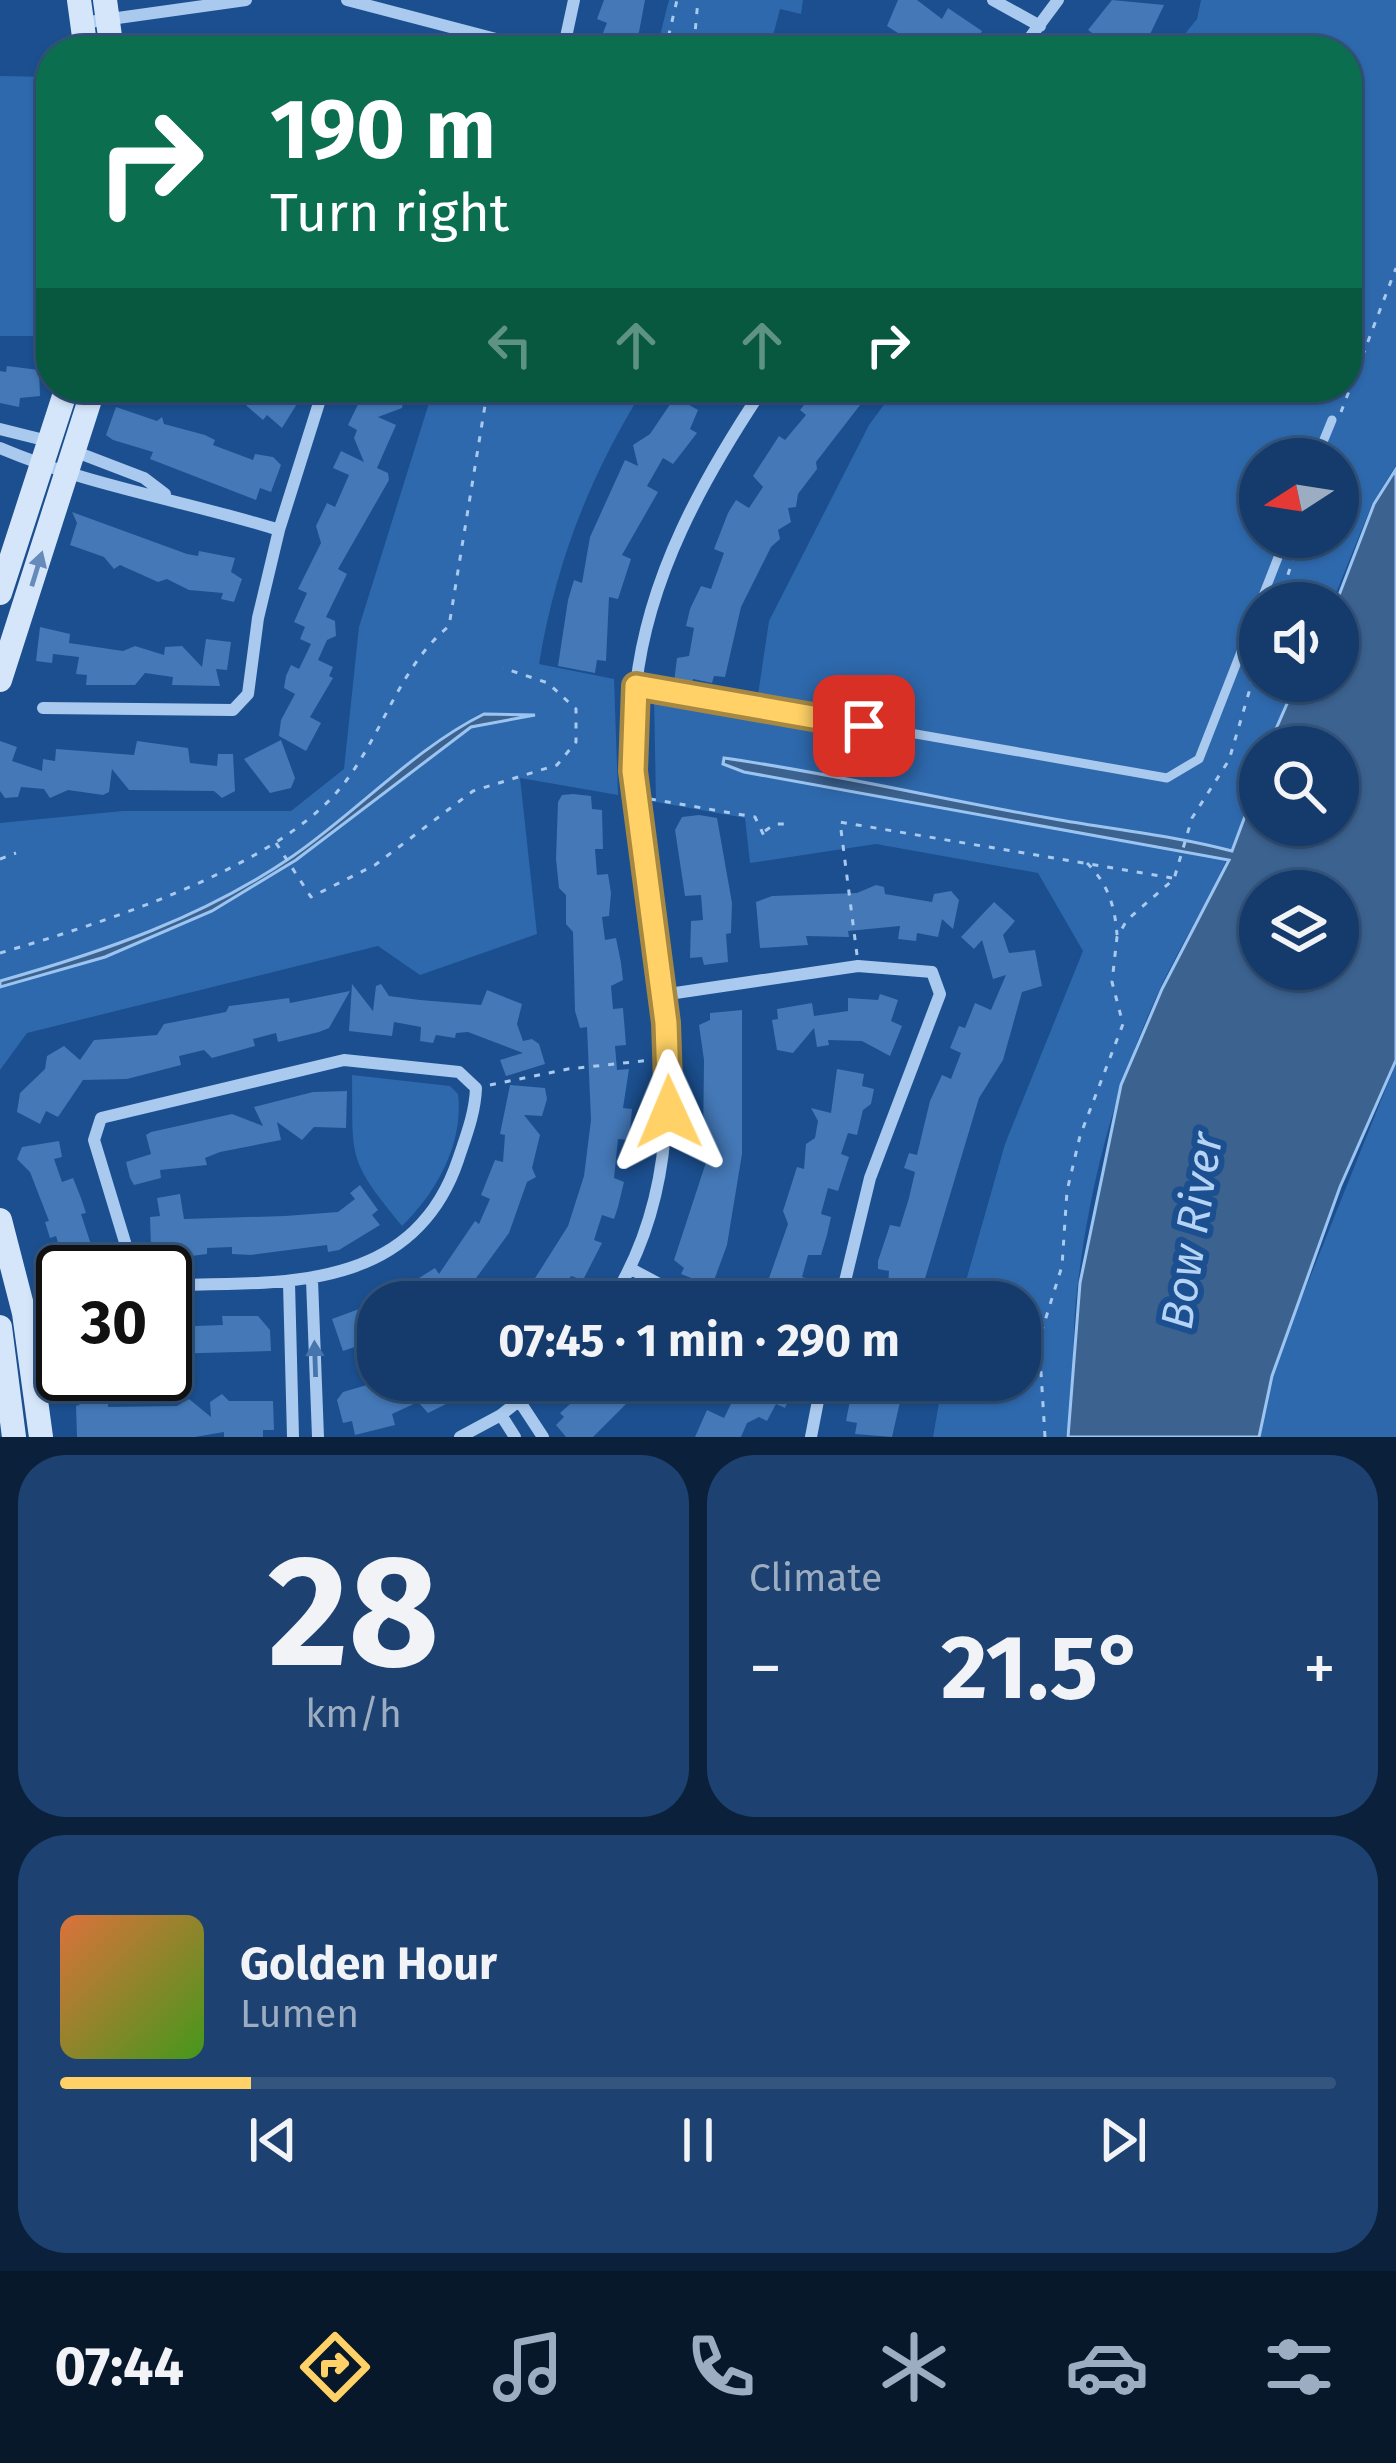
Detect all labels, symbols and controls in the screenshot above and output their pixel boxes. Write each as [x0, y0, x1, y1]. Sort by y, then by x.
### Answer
text: 190 m [270, 79, 496, 180]
icon: right [72, 84, 228, 240]
text: Turn right [270, 181, 509, 245]
icon: left [477, 312, 543, 378]
icon: ahead [603, 312, 669, 378]
icon: ahead [729, 312, 795, 378]
icon: right [855, 312, 921, 378]
north arrow [1239, 438, 1359, 558]
map controls [1239, 438, 1359, 990]
one-way arrow [29, 550, 47, 587]
button: sound [1239, 582, 1359, 702]
pin [813, 675, 915, 777]
icon: arrive [831, 693, 897, 759]
button: search [1239, 726, 1359, 846]
button: layers [1239, 870, 1359, 990]
position arrow [606, 1049, 732, 1175]
water label: Bow River [1150, 1127, 1234, 1333]
speed limit sign: 30 [36, 1245, 192, 1401]
text: 07:45 · 1 min · 290 m [498, 1314, 900, 1368]
one-way arrow [305, 1339, 324, 1377]
text: 28 [268, 1519, 439, 1706]
text: Climate [749, 1555, 882, 1601]
text: 21.5° [941, 1614, 1144, 1722]
text: − [749, 1629, 782, 1708]
text: + [1303, 1629, 1336, 1708]
text: km/h [305, 1691, 402, 1737]
text: Golden Hour [240, 1937, 497, 1991]
text: Lumen [240, 1991, 359, 2037]
icon: previous [240, 2107, 306, 2173]
icon: pause [665, 2107, 731, 2173]
icon: next [1090, 2107, 1156, 2173]
icon: directions [293, 2325, 377, 2409]
icon: music [486, 2325, 570, 2409]
icon: phone [679, 2325, 763, 2409]
icon: climate [872, 2325, 956, 2409]
icon: car [1065, 2325, 1149, 2409]
icon: filters [1257, 2325, 1341, 2409]
text: 07:44 [54, 2335, 184, 2399]

